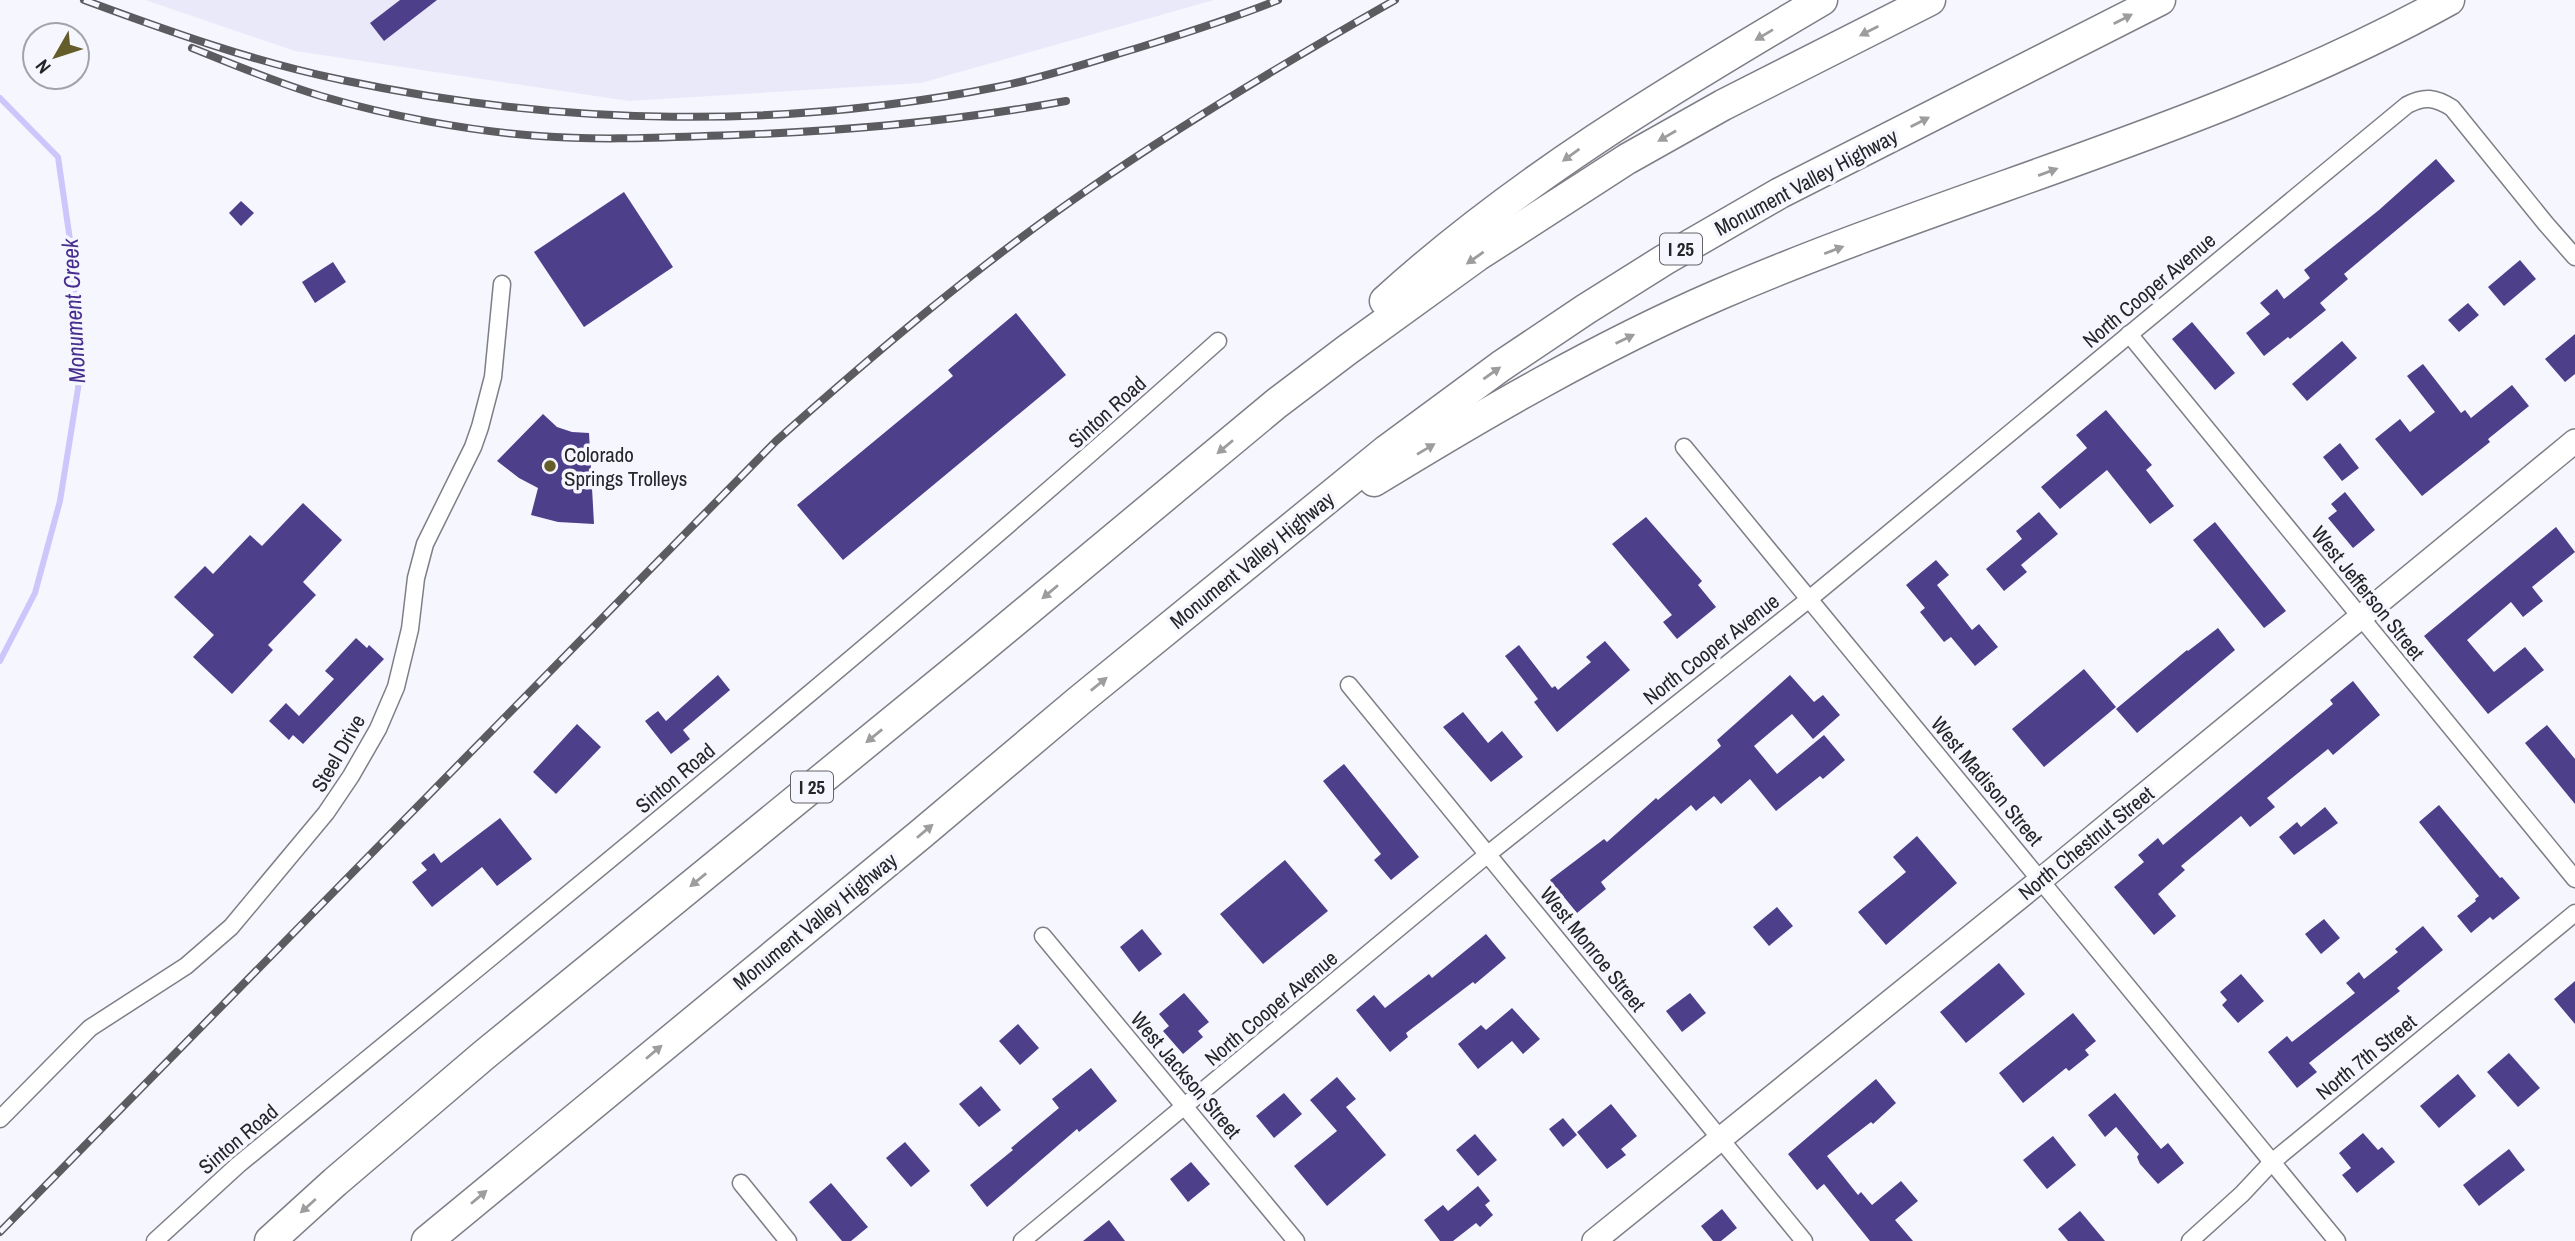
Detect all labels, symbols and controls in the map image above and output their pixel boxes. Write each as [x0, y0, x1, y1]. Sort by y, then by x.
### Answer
one-way arrow [2113, 13, 2133, 24]
north arrow [21, 21, 91, 91]
one-way arrow [1859, 25, 1879, 36]
one-way arrow [1754, 28, 1773, 41]
text: N [29, 54, 56, 79]
one-way arrow [1910, 116, 1930, 127]
street label: Monument Valley Highway [1709, 121, 1903, 243]
one-way arrow [1658, 130, 1677, 142]
one-way arrow [1561, 148, 1580, 162]
one-way arrow [2037, 166, 2058, 177]
street label: North Cooper Avenue [2076, 226, 2222, 354]
road number: I 25 [1660, 233, 1702, 264]
water label: Monument Creek [54, 236, 92, 384]
one-way arrow [1824, 244, 1845, 255]
one-way arrow [1466, 251, 1484, 265]
one-way arrow [1615, 333, 1635, 344]
one-way arrow [1483, 366, 1501, 380]
street label: Sinton Road [1062, 369, 1152, 455]
one-way arrow [1216, 439, 1234, 454]
place label: Colorado Springs Trolleys [564, 440, 687, 493]
one-way arrow [1416, 443, 1435, 455]
marker: Colorado Springs Trolleys [542, 458, 558, 474]
street label: Monument Valley Highway [1164, 484, 1341, 635]
street label: West Jefferson Street [2305, 520, 2431, 666]
one-way arrow [1041, 584, 1059, 600]
street label: North Cooper Avenue [1637, 587, 1785, 711]
one-way arrow [1091, 677, 1108, 692]
street label: Steel Drive [304, 709, 372, 797]
street label: West Madison Street [1924, 710, 2050, 852]
one-way arrow [866, 729, 884, 744]
street label: Sinton Road [629, 736, 721, 820]
road number: I 25 [791, 772, 833, 802]
street label: North Chestnut Street [2012, 779, 2160, 907]
one-way arrow [917, 824, 934, 839]
street label: Monument Valley Highway [727, 845, 904, 996]
one-way arrow [689, 872, 706, 887]
street label: West Monroe Street [1534, 880, 1652, 1018]
street label: North Cooper Avenue [1198, 944, 1344, 1072]
street label: West Jackson Street [1124, 1005, 1248, 1145]
street label: North 7th Street [2310, 1007, 2423, 1107]
one-way arrow [646, 1045, 663, 1060]
street label: Sinton Road [192, 1097, 284, 1181]
one-way arrow [470, 1189, 488, 1205]
one-way arrow [300, 1197, 317, 1213]

